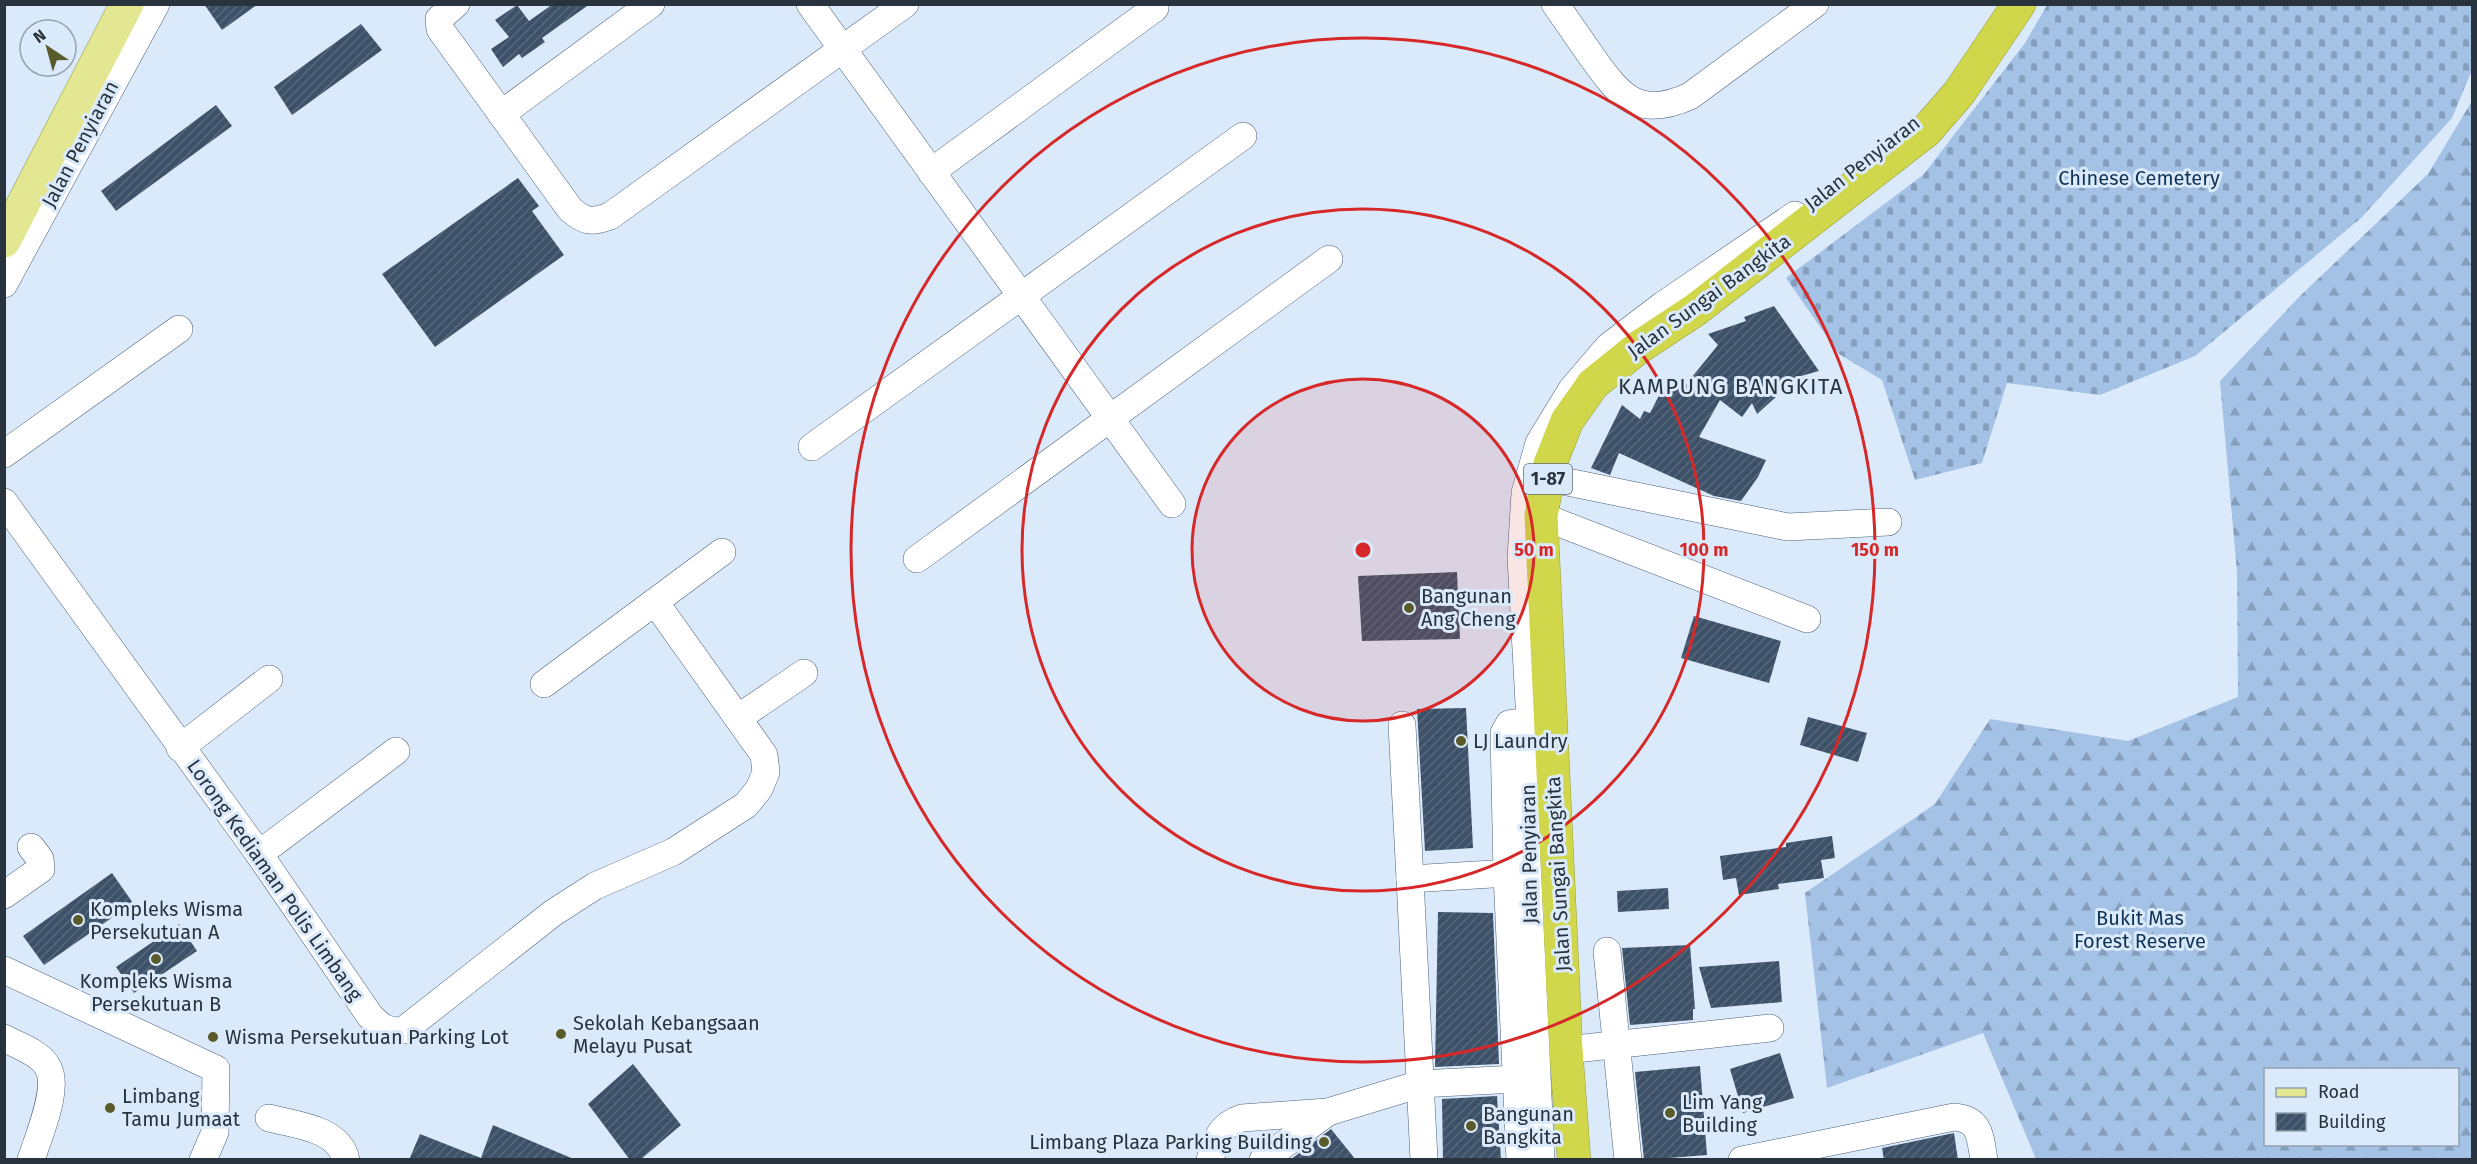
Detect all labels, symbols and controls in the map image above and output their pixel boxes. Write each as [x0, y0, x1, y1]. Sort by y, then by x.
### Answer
north arrow [18, 18, 78, 78]
text: N [30, 25, 49, 47]
street label: Jalan Penyiaran [37, 77, 123, 211]
street label: Jalan Penyiaran [1799, 110, 1925, 216]
park label: Chinese Cemetery [2058, 166, 2220, 190]
street label: Jalan Sungai Bangkita [1623, 229, 1795, 363]
district label: KAMPUNG BANGKITA [1618, 373, 1844, 400]
road number: 1-87 [1524, 464, 1572, 494]
text: 50 m [1514, 539, 1554, 561]
text: 100 m [1680, 539, 1728, 561]
text: 150 m [1851, 539, 1899, 561]
centre of rings [1353, 540, 1373, 560]
place label: Bangunan Ang Cheng [1421, 584, 1516, 631]
marker: Bangunan Ang Cheng [1402, 601, 1416, 615]
place label: LJ Laundry [1473, 729, 1568, 753]
marker: LJ Laundry [1454, 734, 1468, 748]
street label: Lorong Kediaman Polis Limbang [182, 755, 368, 1006]
street label: Jalan Sungai Bangkita [1541, 776, 1575, 972]
street label: Jalan Penyiaran [1516, 784, 1542, 924]
place label: Kompleks Wisma Persekutuan A [90, 897, 243, 944]
park label: Bukit Mas Forest Reserve [2074, 906, 2206, 953]
marker: Kompleks Wisma Persekutuan A [71, 913, 85, 927]
marker: Kompleks Wisma Persekutuan B [149, 952, 163, 966]
place label: Kompleks Wisma Persekutuan B [79, 969, 233, 1016]
place label: Sekolah Kebangsaan Melayu Pusat [573, 1011, 760, 1058]
place label: Wisma Persekutuan Parking Lot [225, 1025, 509, 1049]
marker: Sekolah Kebangsaan Melayu Pusat [554, 1027, 568, 1041]
marker: Wisma Persekutuan Parking Lot [206, 1030, 220, 1044]
legend [2264, 1068, 2459, 1146]
text: Road [2318, 1081, 2360, 1103]
place label: Limbang Tamu Jumaat [122, 1084, 241, 1131]
place label: Lim Yang Building [1682, 1090, 1763, 1137]
marker: Limbang Tamu Jumaat [103, 1101, 117, 1115]
place label: Bangunan Bangkita [1483, 1102, 1574, 1149]
marker: Lim Yang Building [1663, 1106, 1677, 1120]
text: Building [2318, 1111, 2386, 1133]
marker: Bangunan Bangkita [1464, 1119, 1478, 1133]
place label: Limbang Plaza Parking Building [1029, 1130, 1313, 1154]
marker: Limbang Plaza Parking Building [1317, 1135, 1331, 1149]

